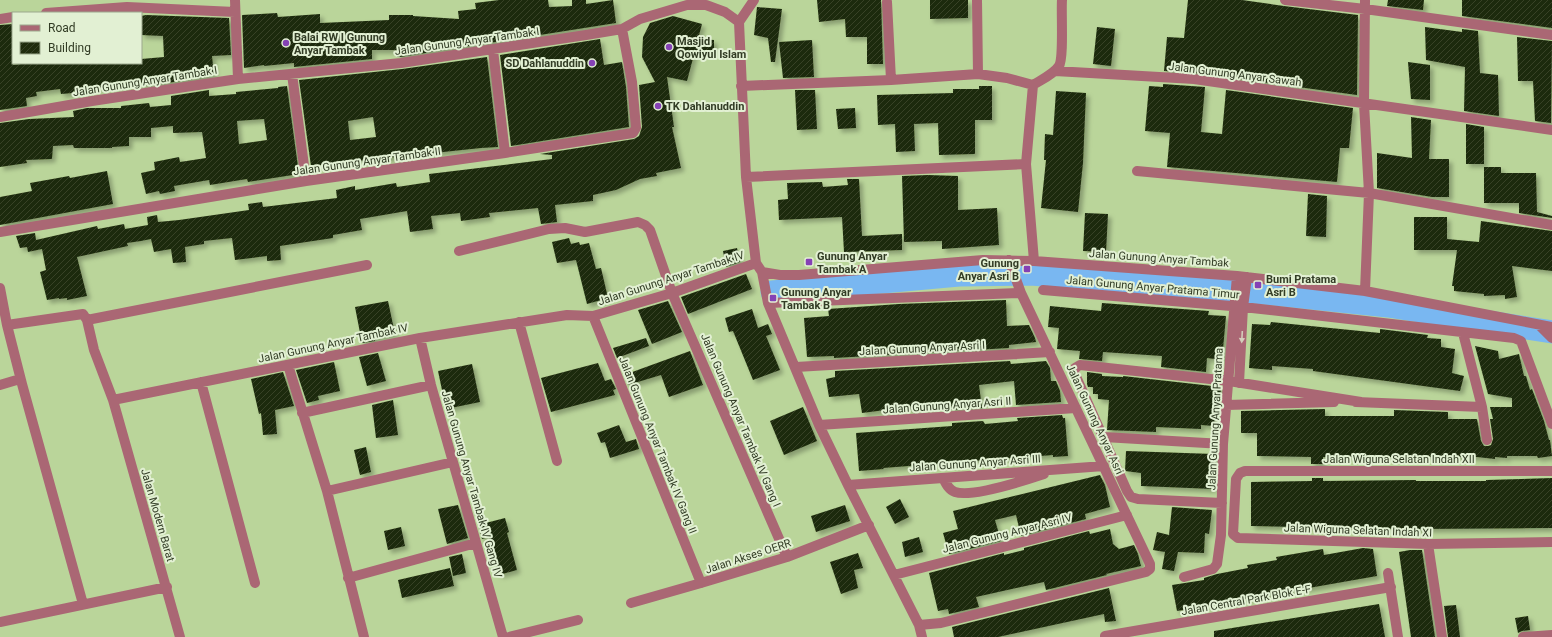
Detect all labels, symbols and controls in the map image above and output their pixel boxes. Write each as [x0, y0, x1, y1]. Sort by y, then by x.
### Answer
legend [12, 12, 142, 64]
text: Road [48, 21, 76, 35]
street label: Jalan Gunung Anyar Tambak I [394, 25, 540, 58]
place label: Balai RW I Gunung Anyar Tambak [294, 31, 385, 57]
place label: Masjid Qowiyul Islam [677, 35, 746, 61]
marker: Balai RW I Gunung Anyar Tambak [281, 38, 291, 48]
text: Building [48, 41, 91, 55]
marker: Masjid Qowiyul Islam [664, 42, 674, 52]
place label: SD Dahlanuddin [506, 57, 584, 70]
marker: SD Dahlanuddin [587, 58, 597, 68]
street label: Jalan Gunung Anyar Sawah [1168, 60, 1302, 89]
street label: Jalan Gunung Anyar Tambak I [72, 64, 218, 99]
place label: TK Dahlanuddin [666, 100, 744, 113]
marker: TK Dahlanuddin [653, 101, 663, 111]
street label: Jalan Gunung Anyar Tambak II [292, 145, 442, 178]
street label: Jalan Gunung Anyar Tambak [1089, 247, 1230, 270]
street label: Jalan Gunung Anyar Tambak IV [596, 249, 746, 308]
place label: Gunung Anyar Tambak A [817, 250, 887, 276]
marker: Gunung Anyar Tambak A [804, 257, 814, 267]
place label: Gunung Anyar Asri B [958, 257, 1019, 283]
marker: Gunung Anyar Asri B [1022, 264, 1032, 274]
street label: Jalan Gunung Anyar Pratama Timur [1066, 273, 1240, 302]
place label: Bumi Pratama Asri B [1266, 273, 1336, 299]
marker: Bumi Pratama Asri B [1253, 280, 1263, 290]
place label: Gunung Anyar Tambak B [781, 286, 851, 312]
marker: Gunung Anyar Tambak B [768, 293, 778, 303]
street label: Jalan Gunung Anyar Tambak IV [257, 321, 409, 366]
one-way arrow [1238, 331, 1245, 343]
street label: Jalan Gunung Anyar Tambak IV Gang I [698, 332, 783, 509]
street label: Jalan Gunung Anyar Asri I [859, 339, 985, 358]
street label: Jalan Gunung Anyar Pratama [1205, 347, 1226, 491]
street label: Jalan Gunung Anyar Tambak IV Gang II [616, 355, 699, 536]
street label: Jalan Gunung Anyar Asri [1063, 362, 1126, 476]
street label: Jalan Gunung Anyar Tambak IV Gang IV [439, 389, 505, 579]
street label: Jalan Gunung Anyar Asri II [882, 395, 1012, 416]
street label: Jalan Gunung Anyar Asri III [909, 452, 1041, 475]
street label: Jalan Wiguna Selatan Indah XII [1323, 453, 1475, 466]
street label: Jalan Modern Barat [138, 467, 177, 563]
street label: Jalan Gunung Anyar Asri IV [941, 511, 1073, 556]
street label: Jalan Wiguna Selatan Indah XI [1284, 521, 1432, 540]
street label: Jalan Akses OERR [704, 536, 793, 576]
street label: Jalan Central Park Blok E-F [1180, 583, 1312, 618]

